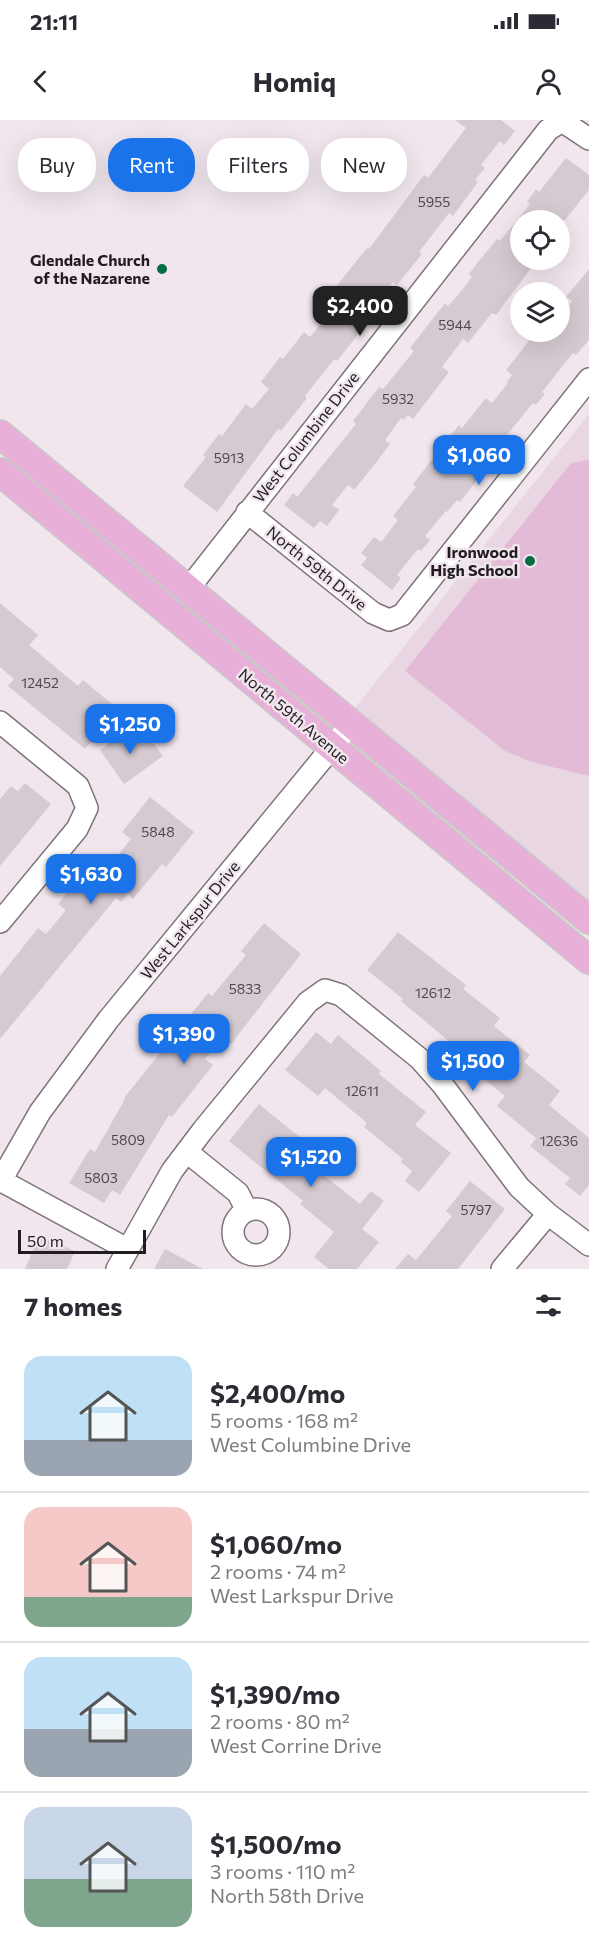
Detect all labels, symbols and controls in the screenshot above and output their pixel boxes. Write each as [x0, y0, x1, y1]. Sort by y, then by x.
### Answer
text: 21:11 [30, 8, 78, 35]
icon: back [24, 65, 57, 98]
text: Homiq [253, 65, 336, 98]
icon: person [532, 65, 565, 98]
chip: Buy [18, 138, 96, 192]
chip: Rent [108, 138, 195, 192]
chip: Filters [207, 138, 309, 192]
chip: New [321, 138, 407, 192]
house number: 5955 [418, 193, 450, 210]
map controls [510, 210, 570, 342]
button: locate [510, 210, 570, 270]
place label: Glendale Church of the Nazarene [30, 250, 150, 287]
marker: Glendale Church of the Nazarene [155, 262, 169, 276]
button: layers [510, 282, 570, 342]
pin: $2,400 [311, 286, 409, 337]
text: $2,400 [327, 293, 393, 317]
house number: 5944 [438, 316, 472, 333]
street label: West Columbine Drive [249, 367, 363, 506]
house number: 5932 [382, 390, 414, 407]
pin: $1,060 [430, 435, 528, 486]
text: $1,060 [447, 442, 511, 466]
house number: 5913 [214, 449, 244, 466]
street label: North 59th Drive [263, 521, 371, 614]
place label: Ironwood High School [430, 542, 518, 579]
marker: Ironwood High School [523, 554, 537, 568]
street label: North 59th Avenue [235, 664, 353, 767]
house number: 12452 [21, 674, 59, 691]
pin: $1,250 [81, 704, 179, 755]
text: $1,250 [99, 711, 161, 735]
house number: 5848 [141, 823, 175, 840]
pin: $1,630 [42, 854, 140, 905]
street label: West Larkspur Drive [136, 857, 243, 983]
text: $1,630 [60, 861, 122, 885]
house number: 5833 [229, 980, 261, 997]
house number: 12612 [415, 984, 451, 1001]
pin: $1,390 [135, 1014, 233, 1065]
text: $1,390 [153, 1021, 215, 1045]
pin: $1,500 [424, 1041, 522, 1092]
text: $1,500 [441, 1048, 505, 1072]
house number: 12611 [345, 1082, 379, 1099]
house number: 5809 [111, 1131, 145, 1148]
house number: 12636 [540, 1132, 578, 1149]
pin: $1,520 [262, 1137, 360, 1188]
text: $1,520 [280, 1144, 342, 1168]
house number: 5803 [84, 1169, 118, 1186]
house number: 5797 [460, 1201, 492, 1218]
scale bar [18, 1227, 146, 1254]
text: 50 m [27, 1231, 64, 1250]
icon: filters [532, 1289, 565, 1322]
text: 7 homes [24, 1290, 122, 1321]
text: $2,400/mo [210, 1377, 345, 1408]
icon: home [72, 1380, 144, 1452]
text: 5 rooms · 168 m² [210, 1408, 358, 1432]
text: West Columbine Drive [210, 1432, 411, 1456]
text: $1,060/mo [210, 1528, 342, 1559]
icon: home [72, 1531, 144, 1603]
text: 2 rooms · 74 m² [210, 1559, 346, 1583]
text: West Larkspur Drive [210, 1583, 394, 1607]
text: $1,390/mo [210, 1678, 340, 1709]
icon: home [72, 1681, 144, 1753]
text: 2 rooms · 80 m² [210, 1709, 350, 1733]
text: West Corrine Drive [210, 1733, 382, 1757]
text: $1,500/mo [210, 1828, 342, 1859]
icon: home [72, 1831, 144, 1903]
text: 3 rooms · 110 m² [210, 1859, 355, 1883]
text: North 58th Drive [210, 1883, 364, 1907]

